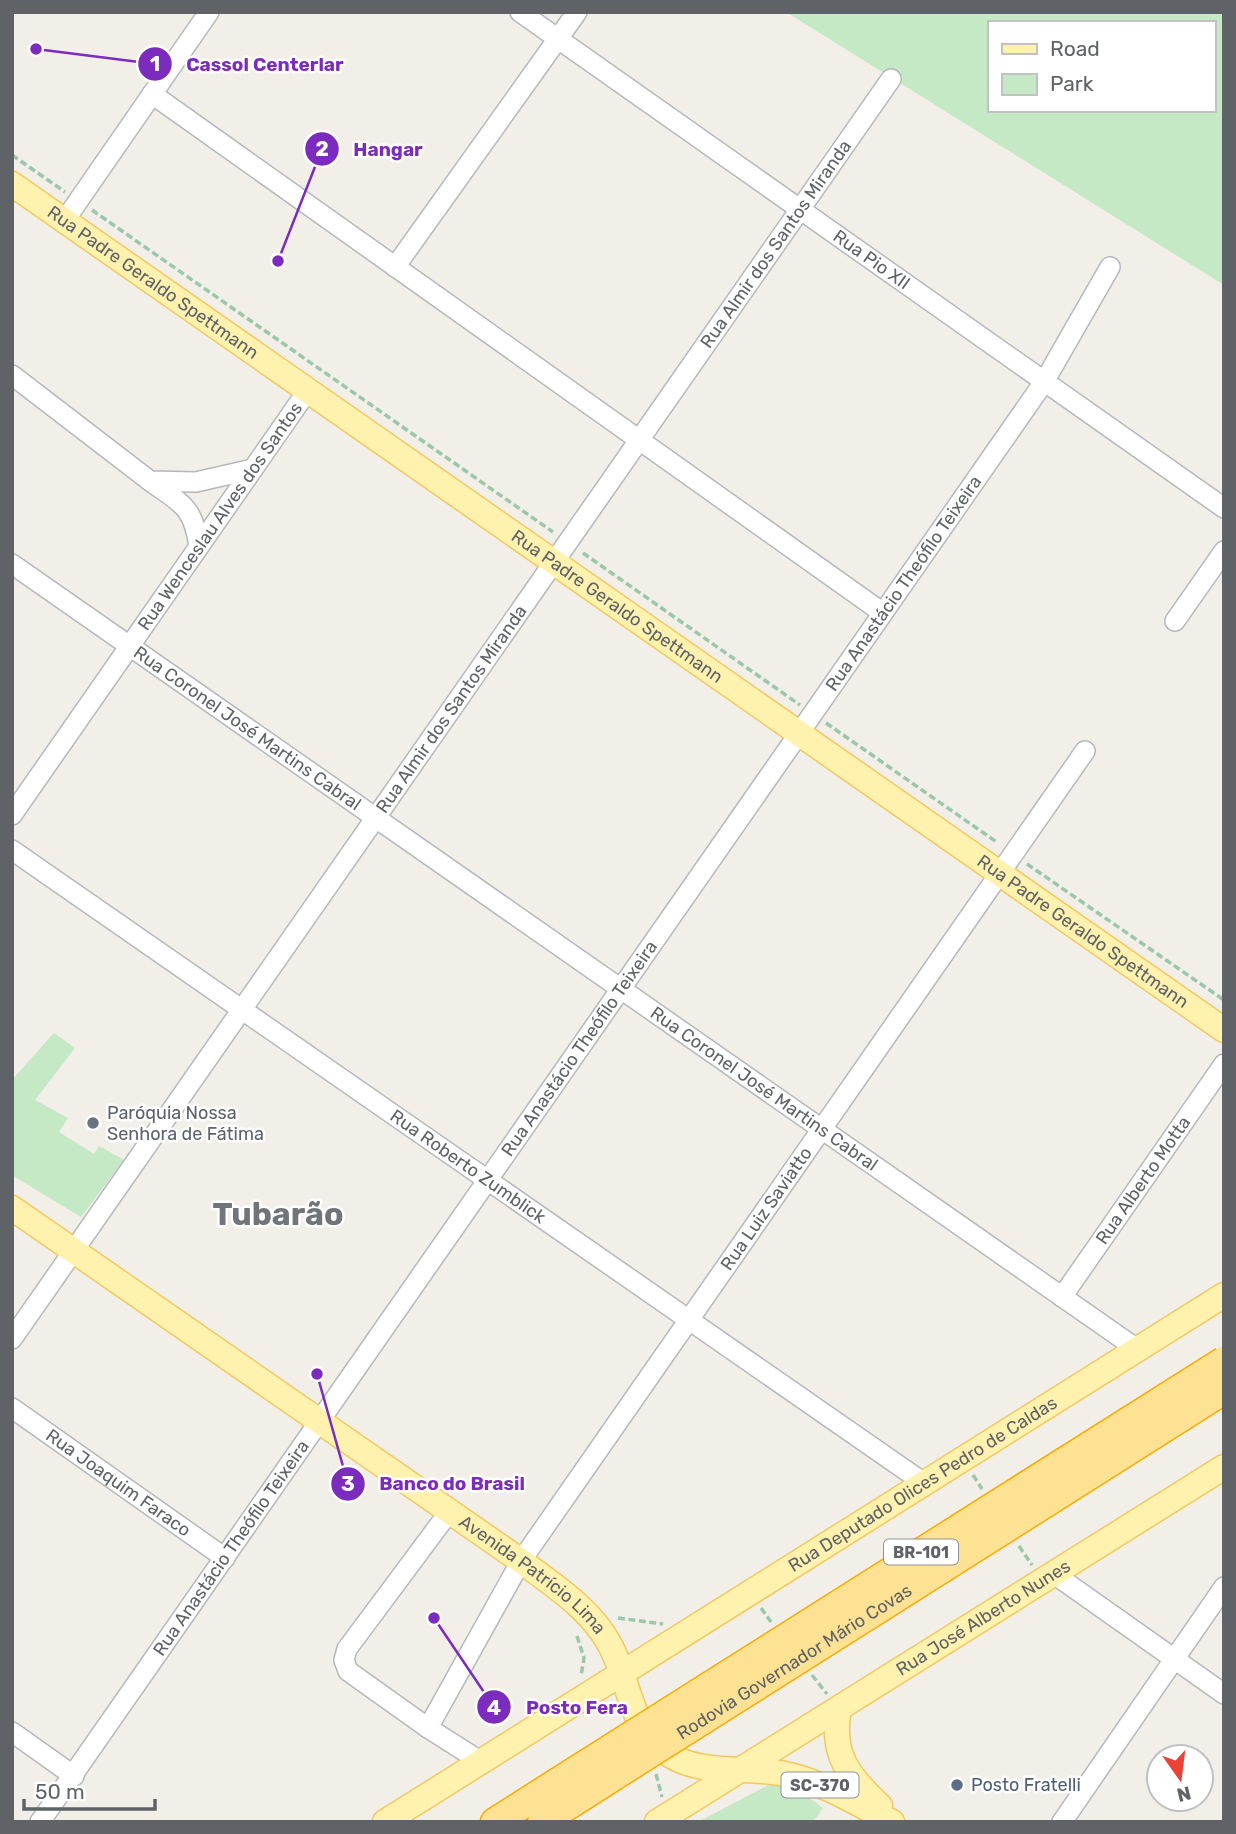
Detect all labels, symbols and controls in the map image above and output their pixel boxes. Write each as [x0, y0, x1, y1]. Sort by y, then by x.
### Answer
legend [988, 21, 1215, 112]
text: Road [1050, 36, 1100, 61]
callout: Cassol Centerlar [137, 44, 358, 84]
text: 1 [150, 51, 160, 76]
text: Cassol Centerlar [186, 53, 344, 76]
text: Park [1050, 71, 1094, 96]
callout: Hangar [304, 129, 437, 169]
text: 2 [315, 136, 329, 161]
street label: Rua Almir dos Santos Miranda [696, 136, 856, 352]
text: Hangar [353, 138, 423, 161]
street label: Rua Padre Geraldo Spettmann [43, 201, 263, 364]
street label: Rua Pio XII [829, 225, 914, 294]
street label: Rua Wenceslau Alves dos Santos [133, 398, 307, 635]
street label: Rua Anastácio Theófilo Teixeira [821, 471, 986, 695]
street label: Rua Padre Geraldo Spettmann [507, 525, 727, 688]
street label: Rua Almir dos Santos Miranda [371, 601, 532, 817]
street label: Rua Coronel José Martins Cabral [129, 641, 365, 815]
street label: Rua Padre Geraldo Spettmann [973, 850, 1193, 1013]
street label: Rua Anastácio Theófilo Teixeira [497, 936, 662, 1160]
street label: Rua Coronel José Martins Cabral [646, 1002, 882, 1176]
place label: Paróquia Nossa Senhora de Fátima [107, 1102, 264, 1145]
street label: Rua Roberto Zumblick [386, 1105, 551, 1229]
street label: Rua Alberto Motta [1091, 1112, 1195, 1249]
marker: Paróquia Nossa Senhora de Fátima [85, 1115, 101, 1131]
street label: Rua Luiz Saviatto [716, 1143, 817, 1275]
district label: Tubarão [213, 1195, 343, 1233]
street label: Rua Deputado Olices Pedro de Caldas [784, 1392, 1061, 1577]
street label: Rua Joaquim Faraco [42, 1424, 195, 1541]
street label: Rua Anastácio Theófilo Teixeira [148, 1436, 314, 1660]
callout: Banco do Brasil [330, 1464, 539, 1504]
text: 3 [341, 1471, 355, 1496]
text: Banco do Brasil [379, 1472, 525, 1495]
street label: Avenida Patrício Lima [455, 1511, 611, 1638]
road number: BR-101 [884, 1540, 958, 1564]
street label: Rua José Alberto Nunes [892, 1555, 1075, 1680]
street label: Rodovia Governador Mário Covas [673, 1579, 916, 1744]
callout: Posto Fera [477, 1687, 642, 1727]
text: 4 [487, 1695, 501, 1720]
text: Posto Fera [526, 1696, 628, 1719]
north arrow [1145, 1743, 1215, 1813]
scale bar [24, 1768, 156, 1812]
road number: SC-370 [782, 1772, 858, 1798]
place label: Posto Fratelli [971, 1774, 1081, 1796]
marker: Posto Fratelli [949, 1777, 965, 1793]
text: 50 m [35, 1779, 85, 1804]
text: N [1175, 1781, 1193, 1807]

